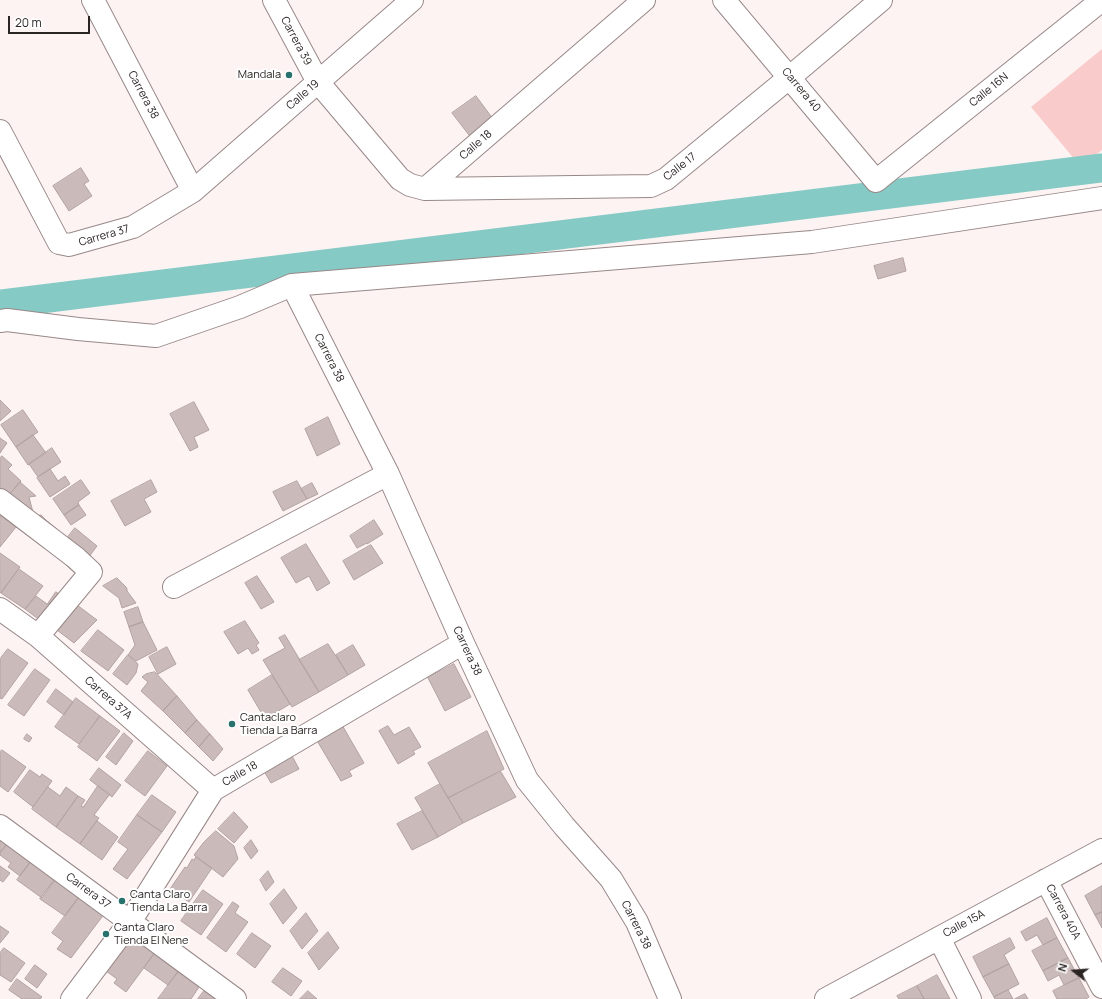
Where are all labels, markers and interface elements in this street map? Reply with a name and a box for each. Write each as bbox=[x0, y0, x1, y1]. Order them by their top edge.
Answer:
scale bar bbox=[10, 8, 92, 34]
text: 20 m bbox=[15, 14, 42, 31]
street label: Carrera 39 bbox=[278, 14, 314, 68]
street label: Carrera 40 bbox=[779, 65, 823, 115]
place label: Mandala bbox=[238, 68, 281, 82]
street label: Carrera 38 bbox=[125, 69, 161, 121]
marker: Mandala bbox=[284, 70, 294, 80]
street label: Calle 16N bbox=[967, 70, 1011, 110]
street label: Calle 19 bbox=[284, 77, 322, 113]
street label: Calle 18 bbox=[457, 127, 495, 163]
street label: Calle 17 bbox=[661, 150, 699, 184]
street label: Carrera 37 bbox=[77, 223, 131, 249]
street label: Carrera 38 bbox=[311, 332, 347, 384]
street label: Carrera 38 bbox=[450, 624, 484, 678]
street label: Carrera 37A bbox=[82, 674, 134, 722]
place label: Cantaclaro Tienda La Barra bbox=[240, 711, 317, 737]
marker: Cantaclaro Tienda La Barra bbox=[227, 719, 237, 729]
street label: Calle 18 bbox=[220, 759, 260, 789]
street label: Carrera 37 bbox=[63, 870, 113, 912]
street label: Carrera 40A bbox=[1043, 882, 1083, 942]
place label: Canta Claro Tienda La Barra bbox=[130, 888, 207, 914]
marker: Canta Claro Tienda La Barra bbox=[117, 896, 127, 906]
street label: Carrera 38 bbox=[618, 899, 654, 951]
street label: Calle 15A bbox=[941, 908, 987, 940]
place label: Canta Claro Tienda El Nene bbox=[114, 921, 188, 947]
marker: Canta Claro Tienda El Nene bbox=[101, 929, 111, 939]
north arrow bbox=[1054, 951, 1094, 991]
text: N bbox=[1054, 961, 1070, 973]

